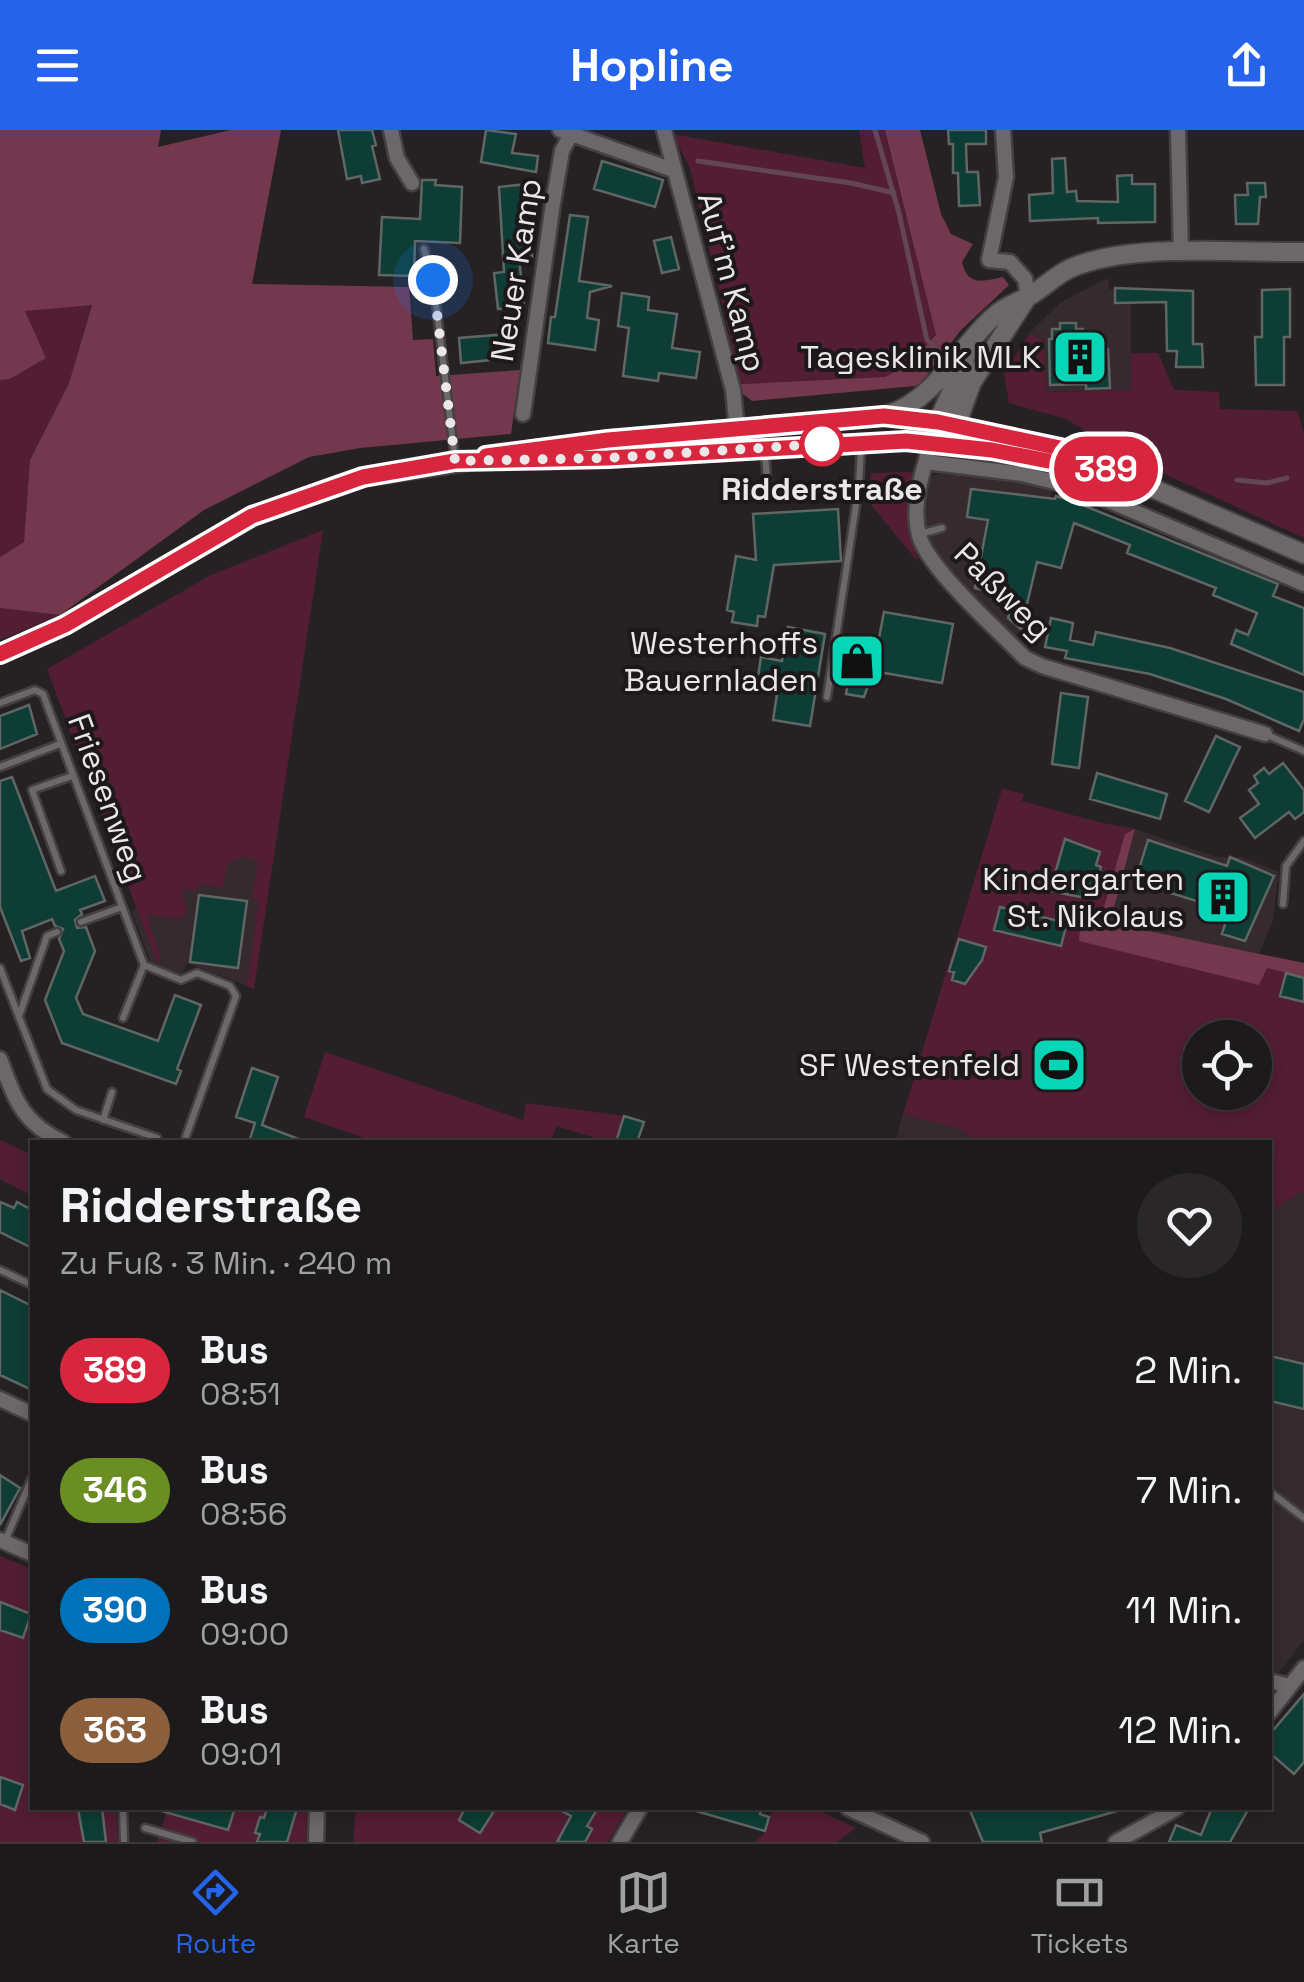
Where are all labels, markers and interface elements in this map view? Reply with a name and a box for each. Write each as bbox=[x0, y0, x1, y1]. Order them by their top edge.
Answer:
text: Hopline bbox=[570, 37, 734, 94]
icon: menu bbox=[30, 38, 85, 93]
icon: share bbox=[1219, 38, 1274, 93]
street label: Neuer Kamp bbox=[482, 175, 550, 365]
street label: Auf'm Kamp bbox=[689, 188, 775, 376]
your location bbox=[408, 255, 458, 305]
building icon: Tagesklinik MLK bbox=[1050, 327, 1110, 387]
place label: Tagesklinik MLK bbox=[800, 337, 1041, 377]
marker: Ridderstraße bbox=[801, 423, 843, 465]
line badge: 389 bbox=[1048, 436, 1164, 502]
text: 389 bbox=[1074, 447, 1138, 491]
place label: Ridderstraße bbox=[721, 469, 923, 509]
street label: Paßweg bbox=[946, 534, 1060, 648]
place label: Westerhoffs Bauernladen bbox=[624, 623, 818, 700]
shop icon: Westerhoffs Bauernladen bbox=[827, 631, 887, 691]
street label: Friesenweg bbox=[59, 708, 157, 888]
place label: Kindergarten St. Nikolaus bbox=[982, 859, 1184, 936]
building icon: Kindergarten St. Nikolaus bbox=[1193, 867, 1253, 927]
map controls bbox=[1182, 1020, 1272, 1110]
button: locate bbox=[1182, 1020, 1272, 1110]
sports icon: SF Westenfeld bbox=[1029, 1035, 1089, 1095]
place label: SF Westenfeld bbox=[799, 1045, 1020, 1085]
button: heart bbox=[1137, 1173, 1242, 1278]
text: Ridderstraße bbox=[60, 1175, 362, 1236]
text: Zu Fuß · 3 Min. · 240 m bbox=[60, 1243, 392, 1283]
text: Bus bbox=[200, 1326, 269, 1374]
text: 2 Min. bbox=[1134, 1346, 1242, 1394]
text: 389 bbox=[83, 1348, 147, 1392]
text: 08:51 bbox=[200, 1374, 281, 1414]
text: Bus bbox=[200, 1446, 269, 1494]
text: 7 Min. bbox=[1136, 1466, 1242, 1514]
text: 346 bbox=[82, 1468, 148, 1512]
text: 08:56 bbox=[200, 1494, 287, 1534]
text: Bus bbox=[200, 1566, 269, 1614]
text: 11 Min. bbox=[1125, 1586, 1242, 1634]
text: 390 bbox=[82, 1588, 148, 1632]
text: 09:00 bbox=[200, 1614, 289, 1654]
text: Bus bbox=[200, 1686, 269, 1734]
text: 12 Min. bbox=[1118, 1706, 1242, 1754]
text: 363 bbox=[83, 1708, 147, 1752]
text: 09:01 bbox=[200, 1734, 282, 1774]
tab: Route bbox=[175, 1865, 256, 1961]
tab: Karte bbox=[607, 1865, 680, 1961]
tab: Tickets bbox=[1031, 1865, 1129, 1961]

